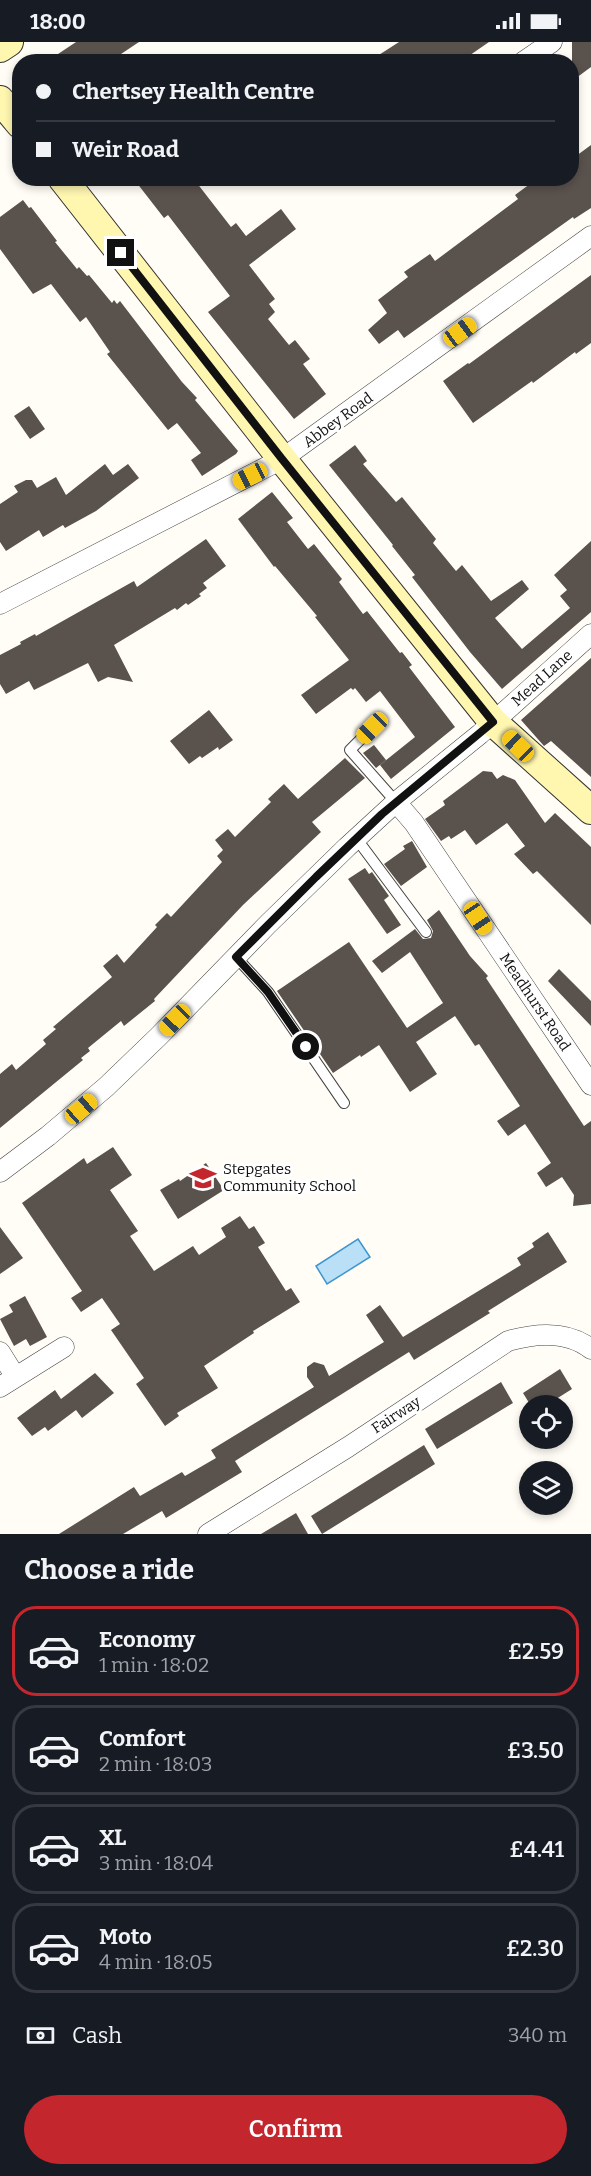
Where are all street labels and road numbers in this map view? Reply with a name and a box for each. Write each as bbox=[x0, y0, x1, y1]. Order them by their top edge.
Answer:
street label: Abbey Road bbox=[300, 389, 377, 451]
street label: Mead Lane bbox=[508, 646, 576, 710]
street label: Meadhurst Road bbox=[496, 950, 574, 1055]
street label: Fairway bbox=[368, 1392, 424, 1437]

